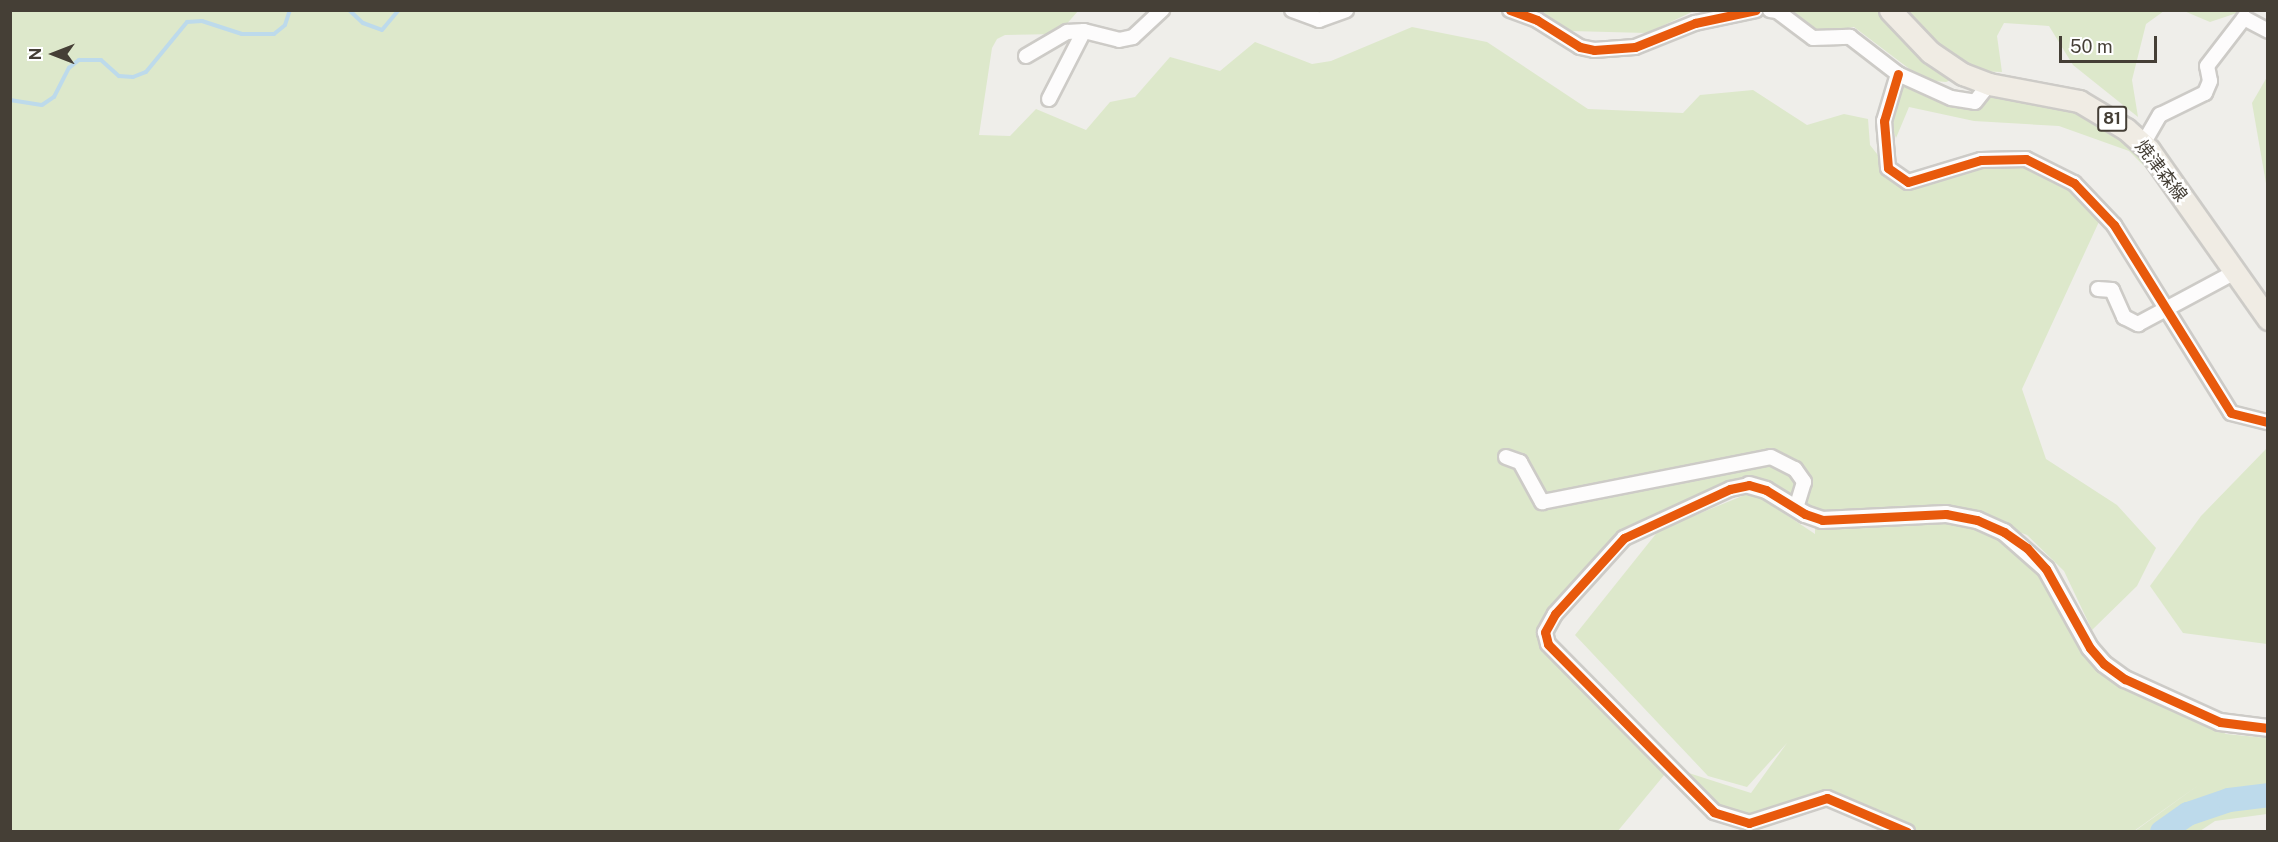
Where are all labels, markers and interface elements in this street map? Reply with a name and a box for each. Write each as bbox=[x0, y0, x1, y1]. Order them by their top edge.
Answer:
north arrow bbox=[24, 24, 84, 84]
scale bar bbox=[2062, 24, 2160, 62]
text: 50 m bbox=[2070, 36, 2113, 57]
text: N bbox=[26, 48, 45, 60]
road number: 81 bbox=[2097, 106, 2127, 132]
street label: 焼津森線 bbox=[2130, 136, 2192, 206]

